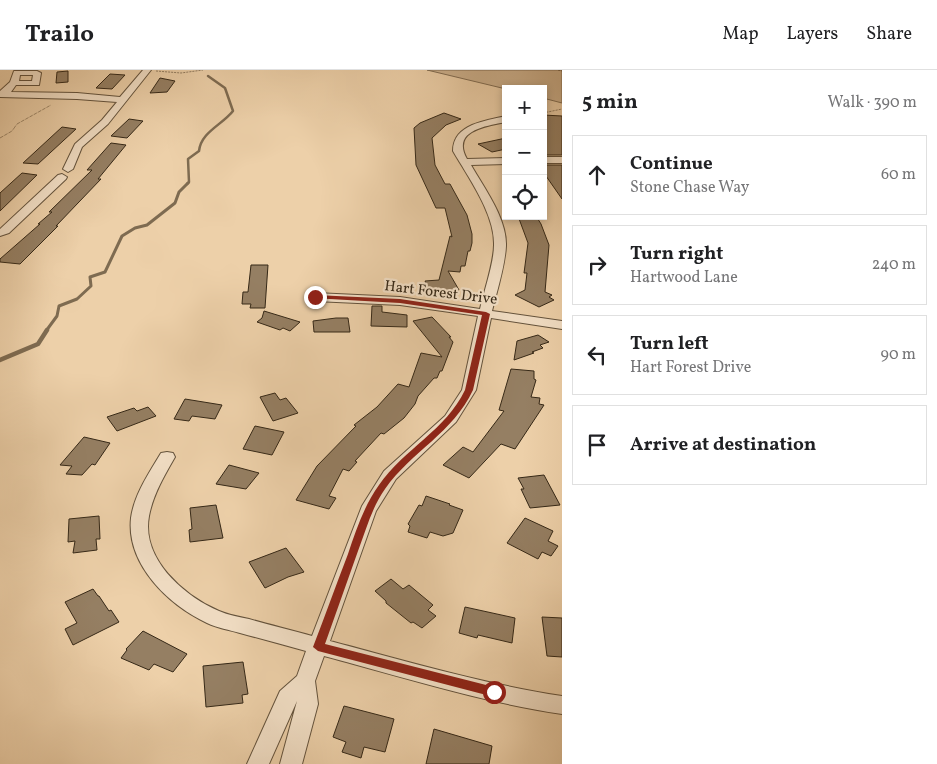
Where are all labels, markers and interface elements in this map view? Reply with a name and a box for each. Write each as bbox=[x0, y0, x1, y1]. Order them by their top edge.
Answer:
text: Trailo bbox=[25, 18, 94, 52]
text: Map bbox=[722, 22, 758, 47]
text: Layers bbox=[786, 22, 838, 47]
text: Share bbox=[866, 22, 912, 47]
map controls bbox=[502, 85, 547, 220]
button: + bbox=[502, 85, 547, 130]
text: 5 min bbox=[582, 88, 638, 117]
text: Walk · 390 m bbox=[828, 92, 917, 114]
button: − bbox=[502, 130, 547, 175]
text: Continue bbox=[630, 151, 713, 177]
icon: ahead bbox=[583, 161, 611, 189]
text: 60 m bbox=[881, 164, 916, 186]
button: locate bbox=[502, 175, 547, 220]
text: Stone Chase Way bbox=[630, 177, 749, 199]
text: Turn right bbox=[630, 241, 723, 267]
icon: right bbox=[583, 251, 611, 279]
text: 240 m bbox=[872, 254, 916, 276]
text: Hartwood Lane bbox=[630, 267, 738, 289]
street label: Hart Forest Drive bbox=[383, 276, 499, 311]
route end bbox=[304, 286, 327, 309]
text: Turn left bbox=[630, 331, 709, 357]
icon: left bbox=[583, 341, 611, 369]
text: 90 m bbox=[880, 344, 916, 366]
text: Hart Forest Drive bbox=[630, 357, 751, 379]
icon: arrive bbox=[583, 431, 611, 459]
text: Arrive at destination bbox=[630, 432, 816, 458]
route start bbox=[483, 681, 506, 704]

